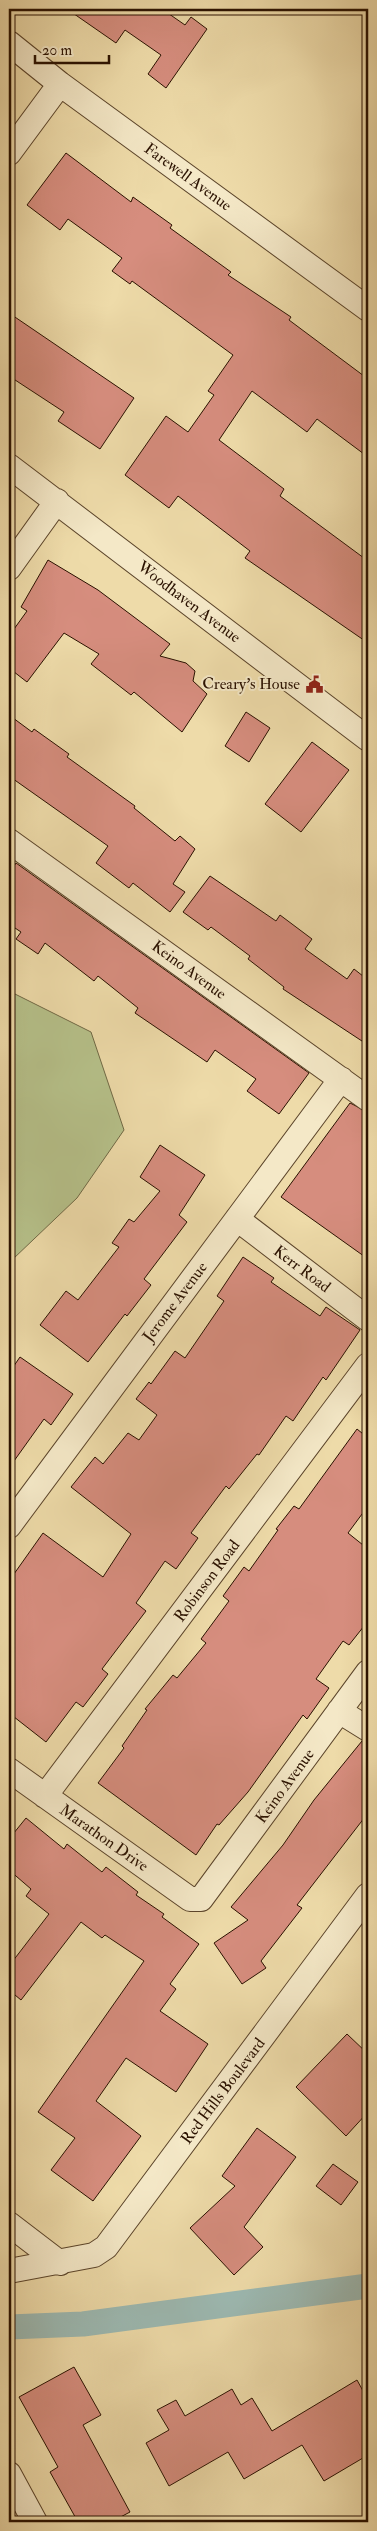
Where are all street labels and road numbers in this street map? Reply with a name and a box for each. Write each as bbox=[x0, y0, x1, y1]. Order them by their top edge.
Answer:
street label: Farewell Avenue bbox=[140, 139, 236, 216]
street label: Woodhaven Avenue bbox=[133, 556, 245, 648]
street label: Keino Avenue bbox=[148, 936, 231, 1004]
street label: Kerr Road bbox=[269, 1241, 335, 1297]
street label: Jerome Avenue bbox=[138, 1258, 213, 1347]
street label: Robinson Road bbox=[170, 1536, 244, 1626]
street label: Keino Avenue bbox=[251, 1744, 319, 1827]
street label: Marathon Drive bbox=[56, 1800, 153, 1876]
street label: Red Hills Boulevard bbox=[176, 2034, 270, 2148]

